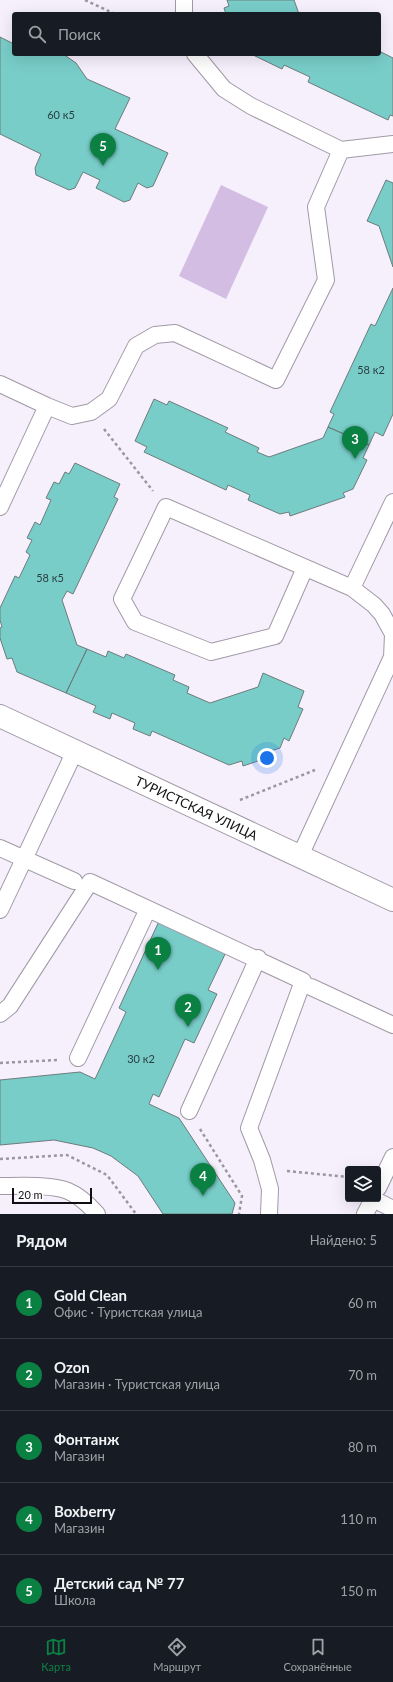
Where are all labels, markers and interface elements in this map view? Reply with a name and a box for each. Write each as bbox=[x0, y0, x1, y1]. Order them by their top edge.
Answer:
search box bbox=[12, 12, 381, 56]
icon: search bbox=[26, 23, 48, 45]
text: Поиск bbox=[58, 25, 101, 43]
house number: 60 к5 bbox=[47, 108, 75, 121]
pin: 5 bbox=[90, 133, 116, 166]
house number: 58 к2 bbox=[357, 363, 385, 376]
pin: 3 bbox=[342, 426, 368, 459]
house number: 58 к5 bbox=[36, 571, 64, 584]
your location bbox=[257, 748, 277, 768]
street label: ТУРИСТСКАЯ УЛИЦА bbox=[133, 772, 261, 844]
pin: 1 bbox=[145, 937, 171, 970]
pin: 2 bbox=[175, 994, 201, 1027]
house number: 30 к2 bbox=[127, 1052, 155, 1065]
pin: 4 bbox=[190, 1163, 216, 1196]
map controls bbox=[345, 1166, 381, 1202]
button: layers bbox=[345, 1166, 381, 1202]
scale bar bbox=[12, 1186, 92, 1205]
text: 20 m bbox=[18, 1188, 43, 1201]
text: Рядом bbox=[16, 1230, 67, 1251]
text: Найдено: 5 bbox=[310, 1232, 377, 1248]
text: Gold Clean bbox=[54, 1286, 127, 1304]
text: 1 bbox=[25, 1295, 33, 1311]
text: 60 m bbox=[348, 1295, 377, 1311]
text: Офис · Туристская улица bbox=[54, 1304, 202, 1320]
text: Ozon bbox=[54, 1358, 90, 1376]
text: 2 bbox=[25, 1367, 33, 1383]
text: 70 m bbox=[348, 1367, 377, 1383]
text: Магазин · Туристская улица bbox=[54, 1376, 220, 1392]
text: Фонтанж bbox=[54, 1430, 119, 1448]
text: 3 bbox=[25, 1439, 33, 1455]
text: 80 m bbox=[348, 1439, 377, 1455]
text: Магазин bbox=[54, 1448, 105, 1464]
text: Boxberry bbox=[54, 1502, 116, 1520]
text: 4 bbox=[25, 1511, 33, 1527]
text: 110 m bbox=[340, 1511, 377, 1527]
text: Магазин bbox=[54, 1520, 105, 1536]
text: Детский сад № 77 bbox=[54, 1574, 184, 1592]
text: 5 bbox=[25, 1583, 33, 1599]
text: 150 m bbox=[340, 1583, 377, 1599]
text: Школа bbox=[54, 1592, 96, 1608]
tab: Карта bbox=[41, 1636, 71, 1673]
tab: Маршрут bbox=[153, 1636, 201, 1673]
tab: Сохранённые bbox=[283, 1636, 352, 1673]

